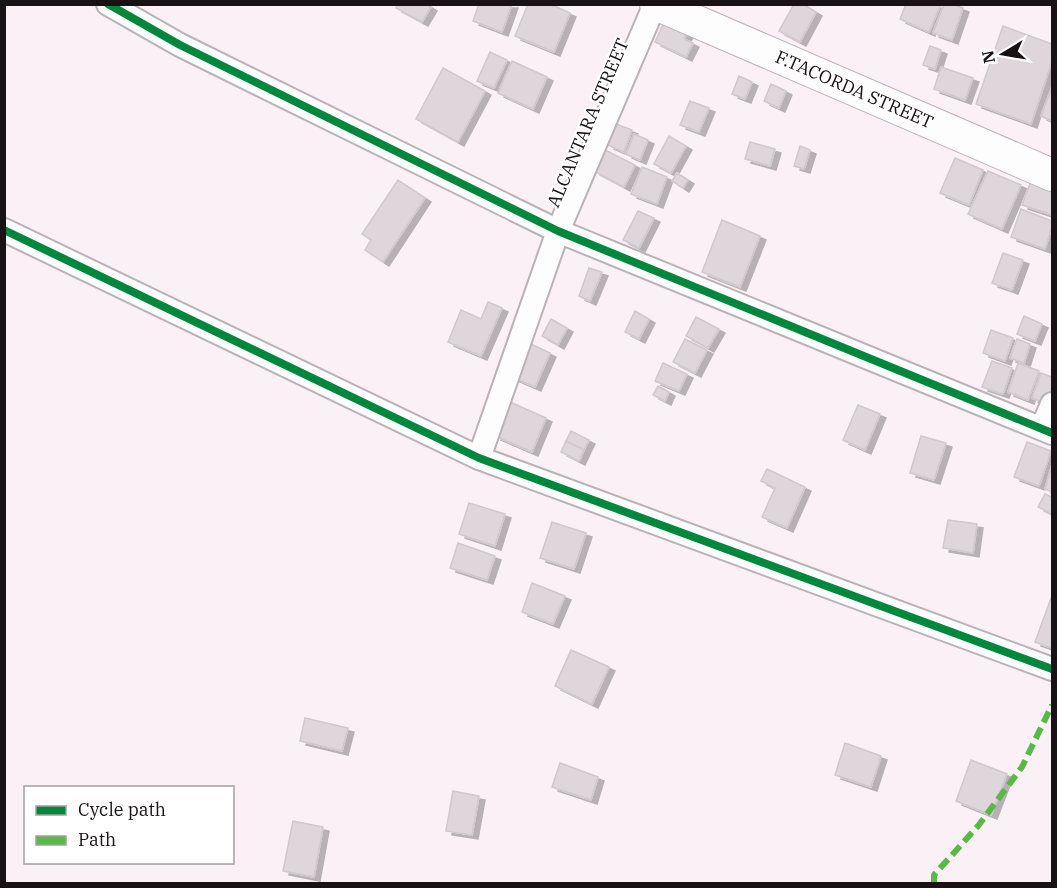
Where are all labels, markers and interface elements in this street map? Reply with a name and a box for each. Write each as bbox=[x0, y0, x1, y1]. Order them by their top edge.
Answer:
north arrow bbox=[973, 24, 1033, 84]
street label: ALCANTARA STREET bbox=[542, 35, 634, 211]
street label: F.TACORDA STREET bbox=[772, 45, 937, 133]
text: N bbox=[977, 49, 999, 65]
legend bbox=[24, 786, 234, 864]
text: Cycle path bbox=[78, 798, 166, 821]
text: Path bbox=[78, 828, 116, 851]

